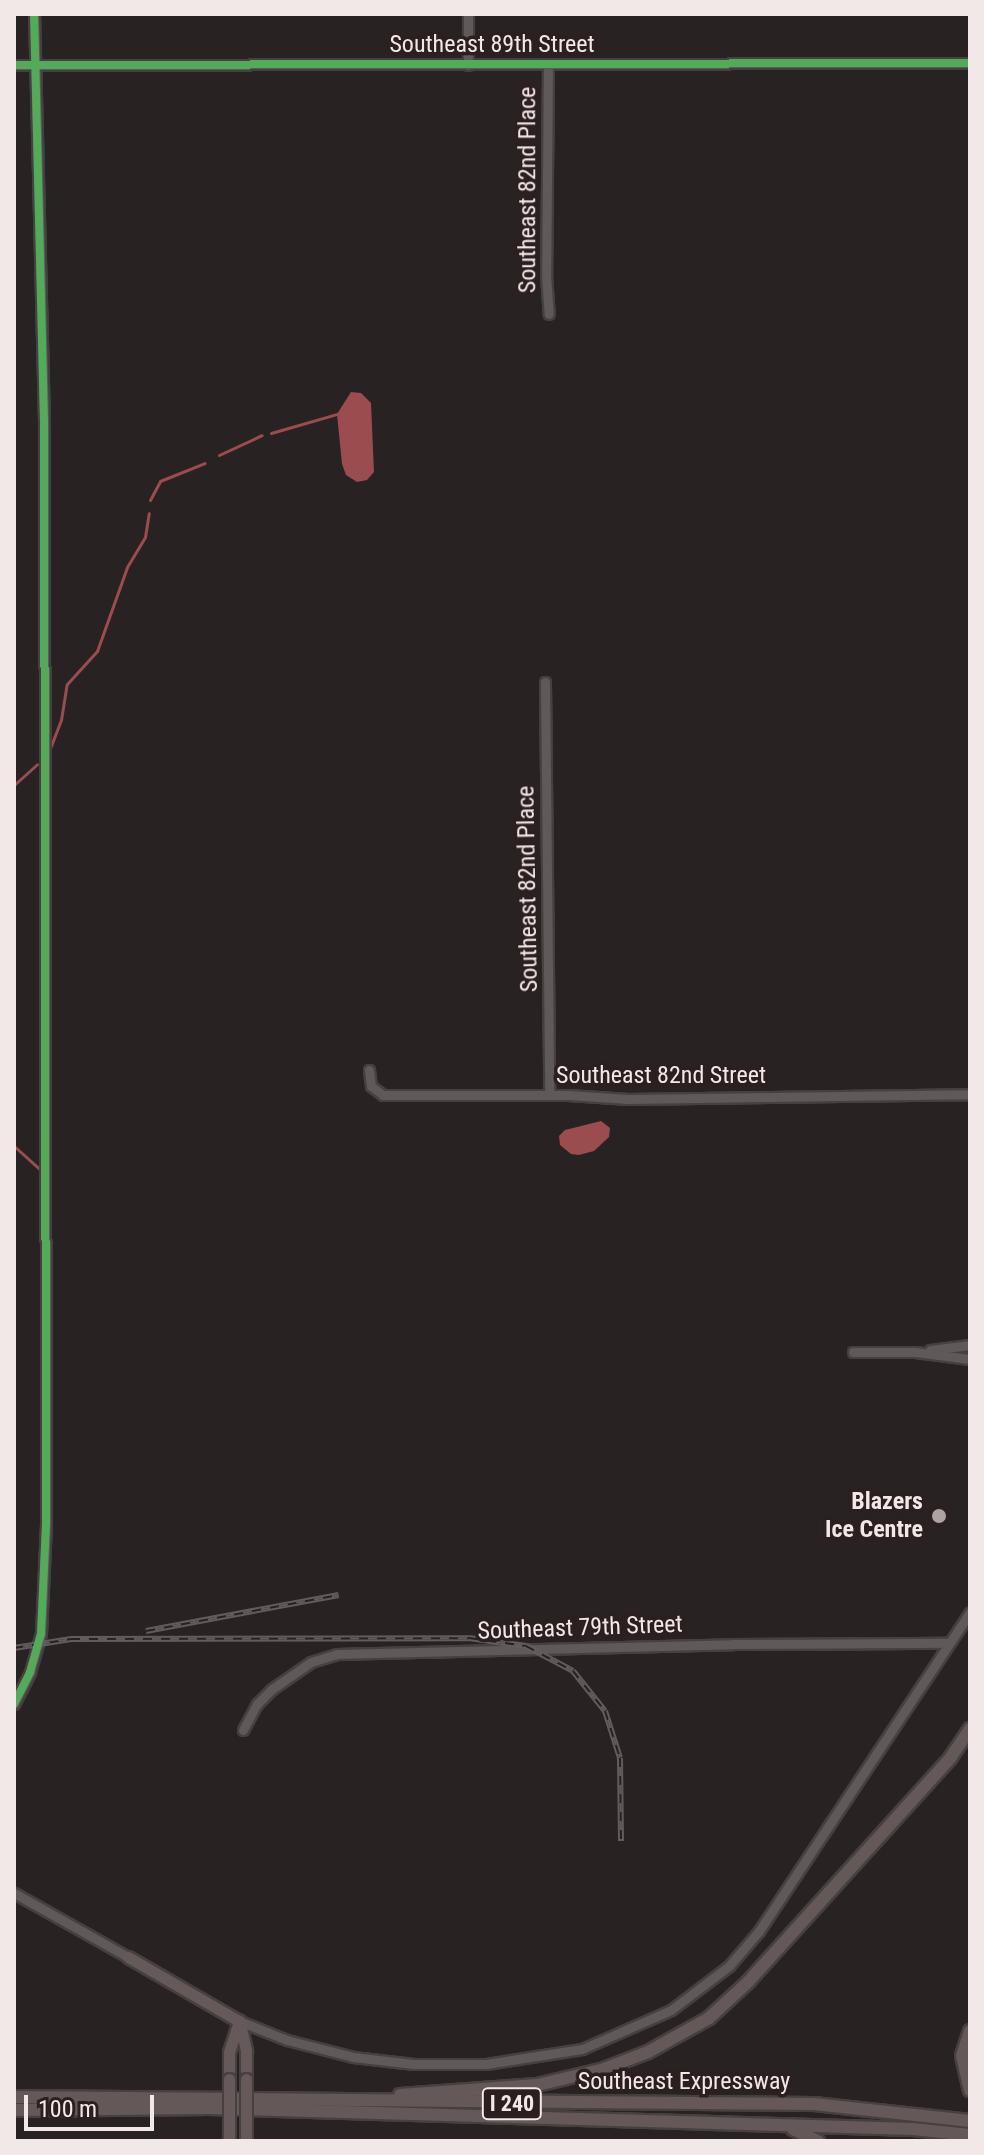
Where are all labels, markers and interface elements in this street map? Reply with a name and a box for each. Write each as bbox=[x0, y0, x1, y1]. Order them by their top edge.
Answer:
street label: Southeast 89th Street bbox=[389, 31, 595, 59]
street label: Southeast 82nd Place bbox=[514, 87, 542, 293]
street label: Southeast 82nd Place bbox=[512, 786, 544, 992]
street label: Southeast 82nd Street bbox=[556, 1062, 766, 1090]
place label: Blazers Ice Centre bbox=[825, 1488, 923, 1544]
marker: Blazers Ice Centre bbox=[930, 1507, 948, 1525]
street label: Southeast 79th Street bbox=[477, 1610, 683, 1646]
street label: Southeast Expressway bbox=[578, 2068, 790, 2096]
scale bar bbox=[28, 2079, 158, 2129]
road number: I 240 bbox=[480, 2086, 544, 2122]
text: 100 m bbox=[38, 2095, 97, 2123]

